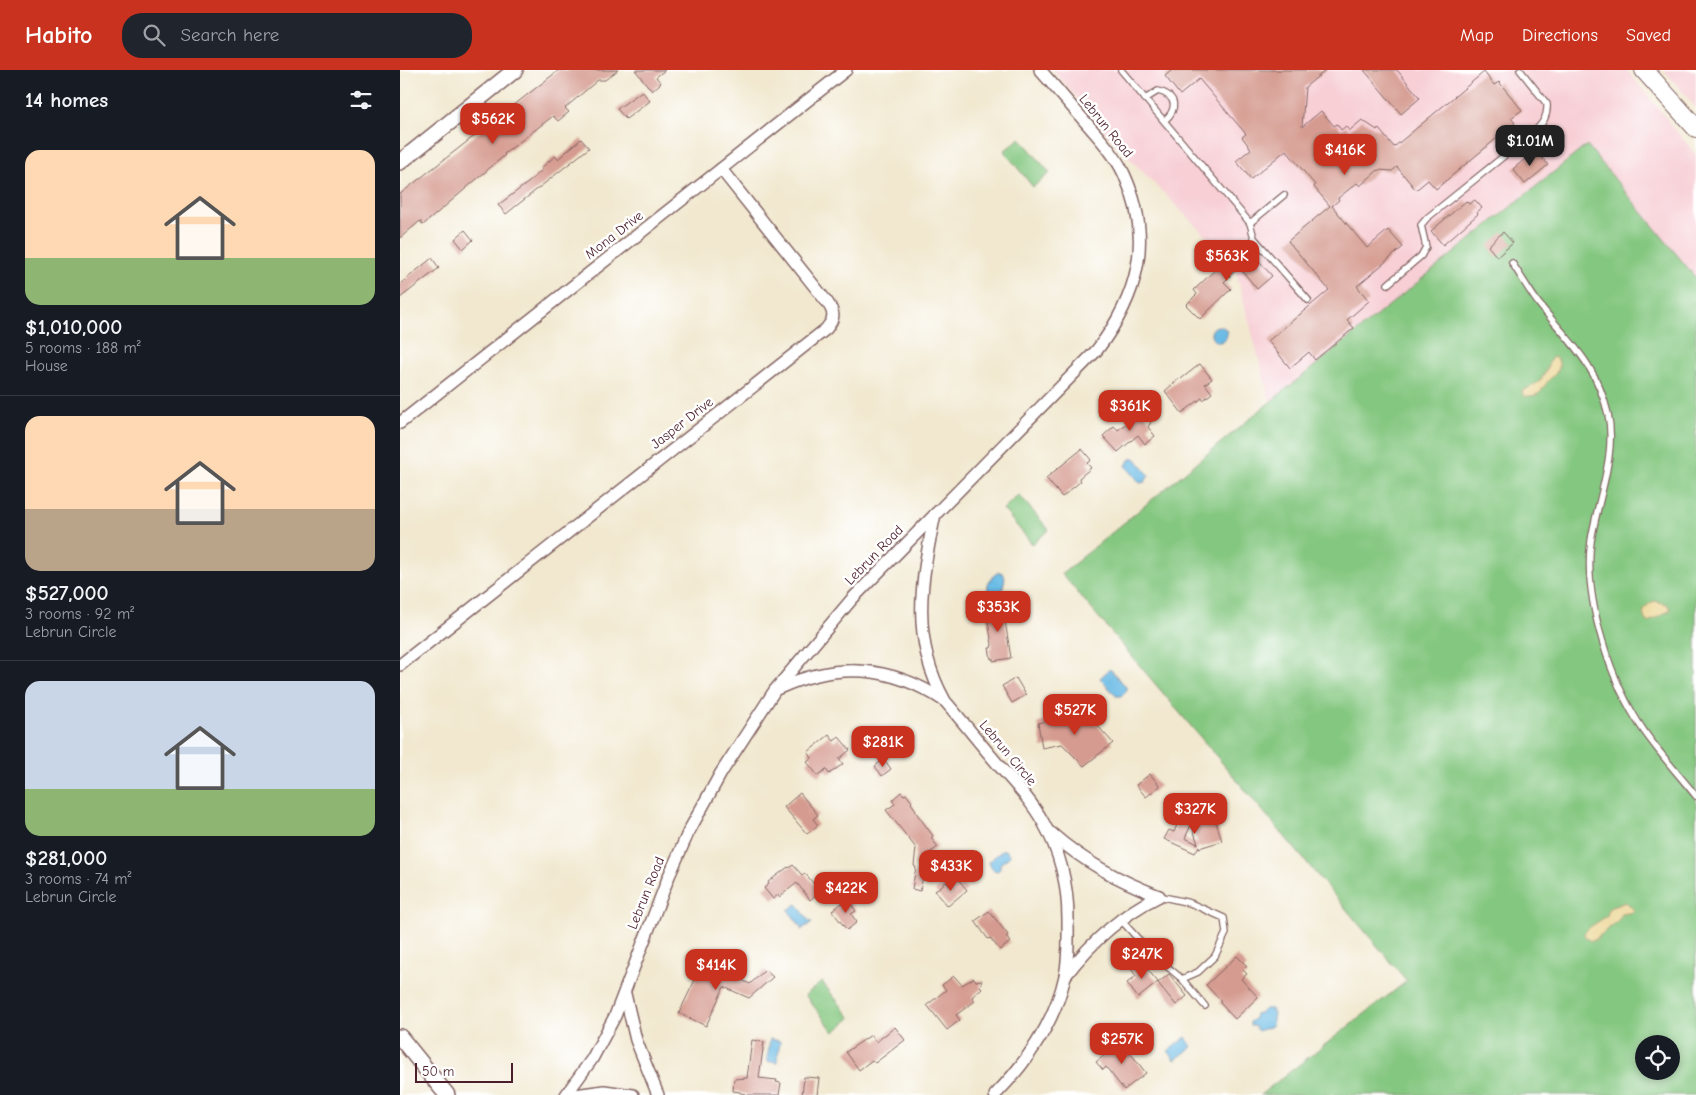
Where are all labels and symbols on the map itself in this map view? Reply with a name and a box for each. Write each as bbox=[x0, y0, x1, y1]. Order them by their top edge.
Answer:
street label: Lebrun Road bbox=[1075, 91, 1137, 161]
pin: $562K bbox=[458, 102, 528, 145]
pin: $1.01M bbox=[1489, 124, 1571, 167]
pin: $416K bbox=[1310, 134, 1380, 176]
street label: Mona Drive bbox=[582, 207, 646, 263]
pin: $563K bbox=[1192, 240, 1262, 282]
pin: $361K bbox=[1095, 390, 1165, 432]
street label: Jasper Drive bbox=[648, 393, 716, 453]
street label: Lebrun Road bbox=[841, 522, 907, 588]
pin: $353K bbox=[963, 590, 1033, 633]
pin: $527K bbox=[1040, 694, 1110, 736]
street label: Lebrun Circle bbox=[976, 717, 1040, 789]
pin: $281K bbox=[848, 726, 918, 768]
pin: $327K bbox=[1160, 792, 1230, 835]
pin: $433K bbox=[916, 850, 986, 892]
street label: Lebrun Road bbox=[624, 854, 668, 932]
pin: $422K bbox=[811, 872, 881, 914]
pin: $247K bbox=[1107, 938, 1177, 980]
pin: $414K bbox=[681, 948, 751, 991]
pin: $257K bbox=[1087, 1022, 1157, 1065]
scale bar bbox=[415, 1060, 512, 1083]

